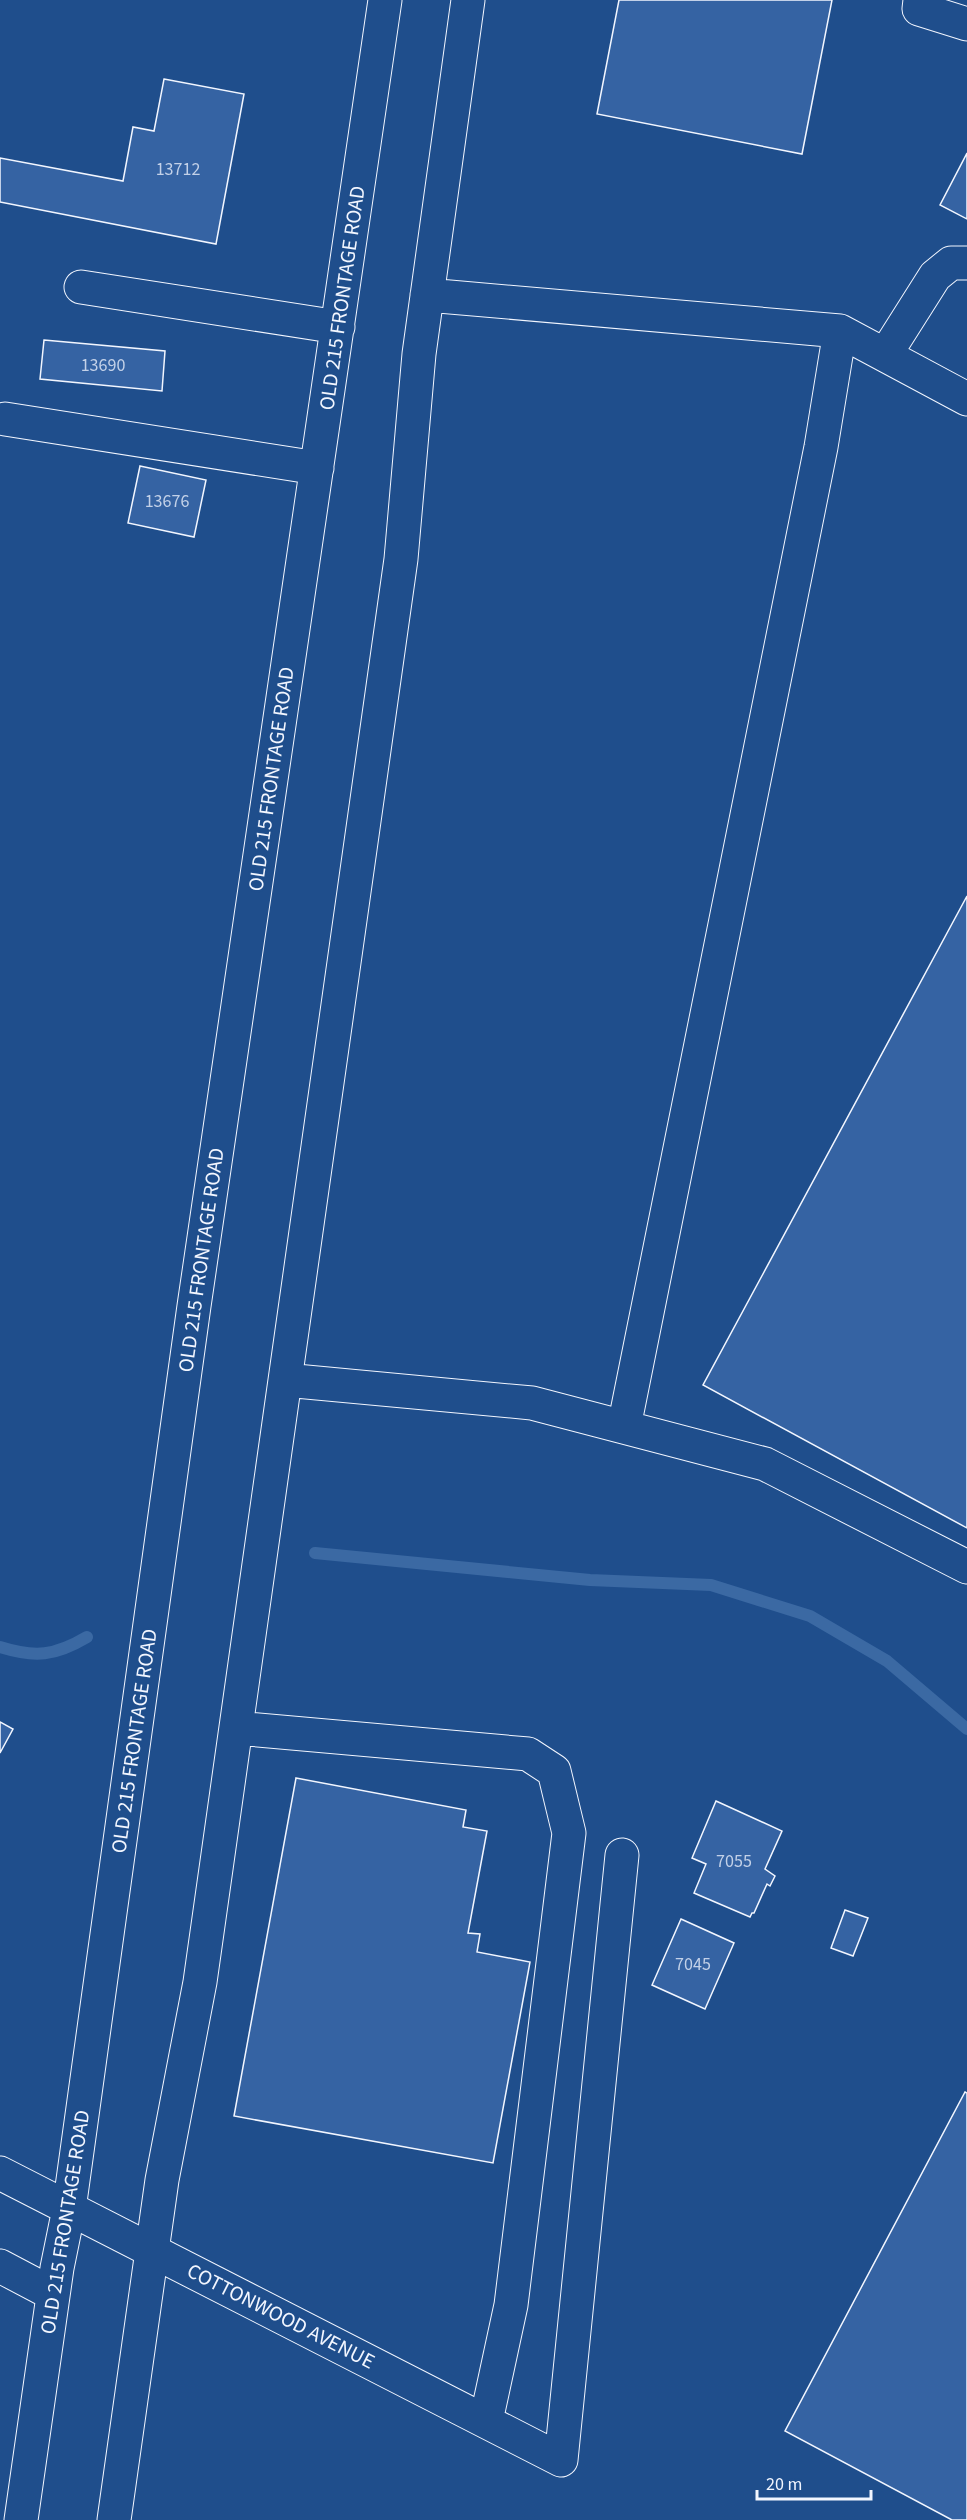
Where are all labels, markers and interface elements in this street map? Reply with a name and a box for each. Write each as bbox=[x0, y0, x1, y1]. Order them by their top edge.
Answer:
house number: 13712 bbox=[156, 157, 200, 182]
street label: OLD 215 FRONTAGE ROAD bbox=[311, 184, 373, 412]
house number: 13690 bbox=[81, 353, 125, 378]
house number: 13676 bbox=[145, 489, 189, 514]
street label: OLD 215 FRONTAGE ROAD bbox=[240, 665, 302, 893]
street label: OLD 215 FRONTAGE ROAD bbox=[170, 1146, 232, 1374]
street label: OLD 215 FRONTAGE ROAD bbox=[103, 1627, 165, 1855]
house number: 7055 bbox=[716, 1849, 752, 1874]
house number: 7045 bbox=[675, 1952, 711, 1977]
street label: OLD 215 FRONTAGE ROAD bbox=[32, 2108, 98, 2336]
street label: COTTONWOOD AVENUE bbox=[182, 2256, 380, 2376]
scale bar bbox=[757, 2463, 871, 2501]
text: 20 m bbox=[766, 2472, 802, 2497]

